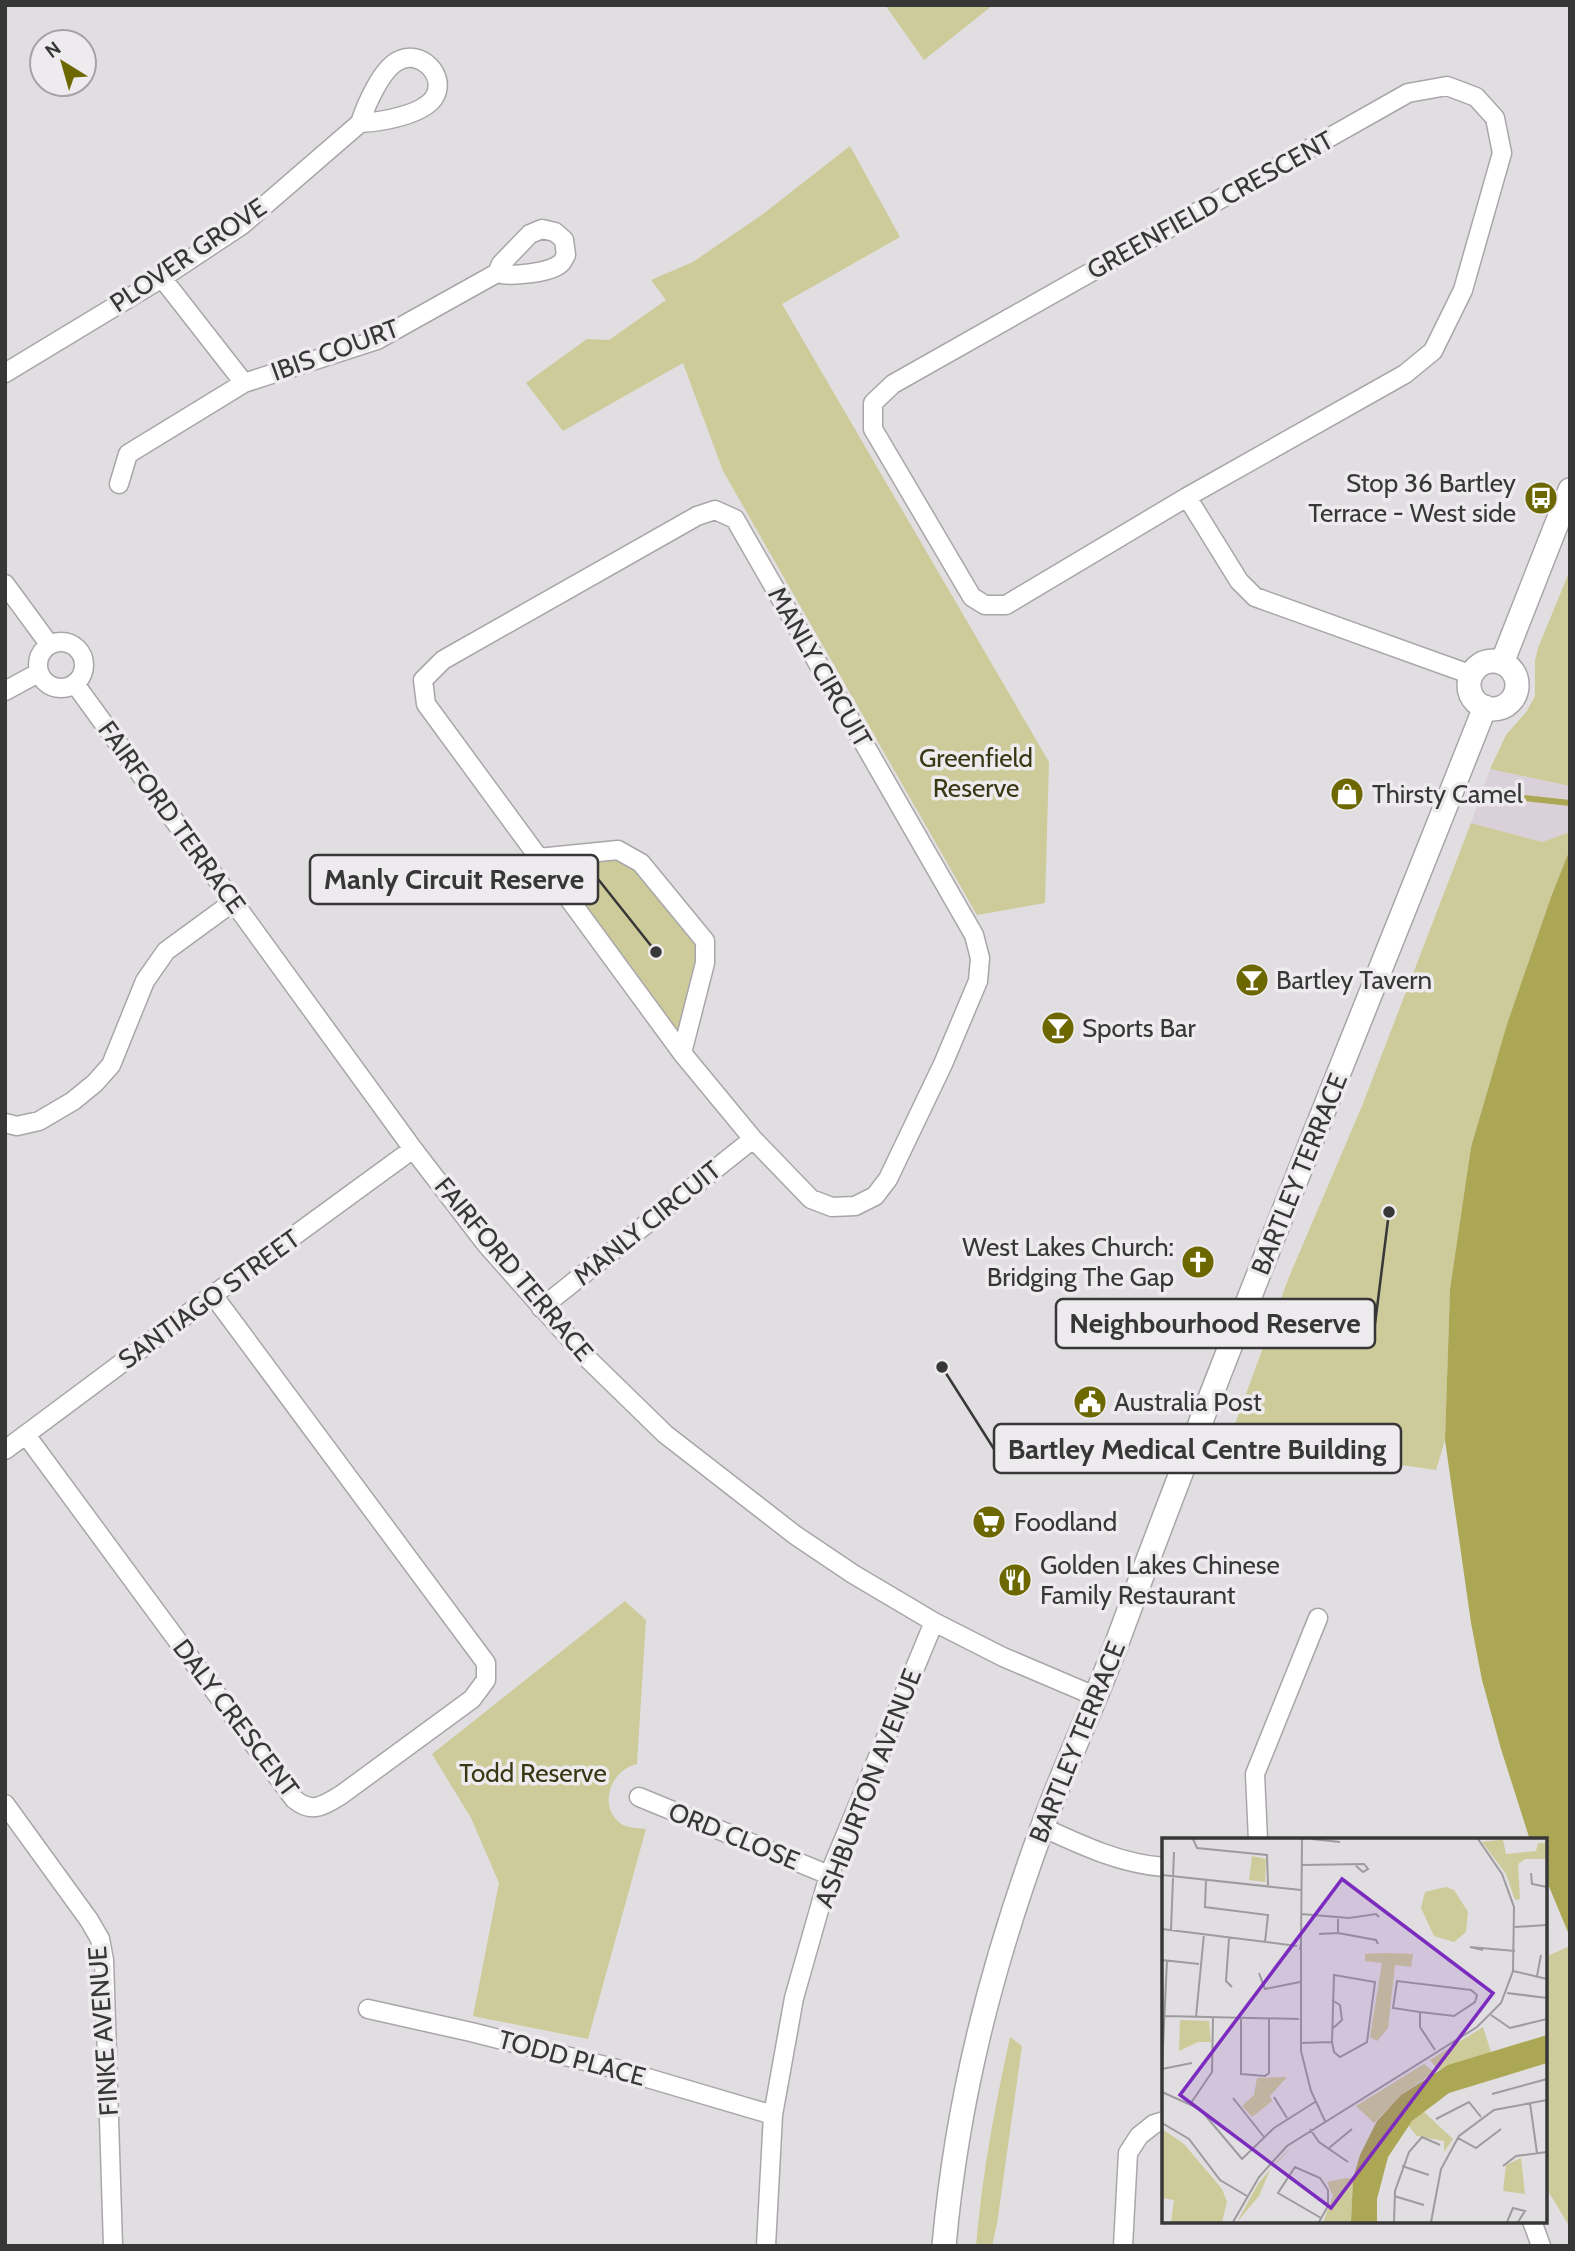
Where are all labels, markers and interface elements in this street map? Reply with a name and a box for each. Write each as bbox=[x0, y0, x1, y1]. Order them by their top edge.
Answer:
north arrow bbox=[28, 28, 98, 98]
text: N bbox=[41, 37, 65, 63]
street label: GREENFIELD CRESCENT bbox=[1081, 124, 1339, 286]
street label: PLOVER GROVE bbox=[104, 191, 272, 319]
street label: IBIS COURT bbox=[267, 312, 403, 388]
place label: Stop 36 Bartley Terrace - West side bbox=[1308, 467, 1516, 529]
bus stop icon: Stop 36 Bartley Terrace - West side bbox=[1522, 479, 1560, 517]
street label: MANLY CIRCUIT bbox=[761, 581, 879, 753]
street label: FAIRFORD TERRACE bbox=[91, 714, 253, 920]
park label: Greenfield Reserve bbox=[919, 742, 1033, 804]
shop icon: Thirsty Camel bbox=[1328, 775, 1366, 813]
place label: Thirsty Camel bbox=[1372, 778, 1523, 810]
callout: Manly Circuit Reserve bbox=[310, 855, 598, 904]
text: Manly Circuit Reserve bbox=[324, 862, 584, 896]
bar icon: Bartley Tavern bbox=[1233, 961, 1271, 999]
place label: Bartley Tavern bbox=[1276, 964, 1432, 996]
bar icon: Sports Bar bbox=[1039, 1009, 1077, 1047]
place label: Sports Bar bbox=[1082, 1012, 1196, 1044]
street label: BARTLEY TERRACE bbox=[1244, 1069, 1354, 1279]
street label: MANLY CIRCUIT bbox=[567, 1154, 727, 1292]
street label: FAIRFORD TERRACE bbox=[428, 1171, 600, 1367]
street label: SANTIAGO STREET bbox=[112, 1222, 306, 1376]
place label: West Lakes Church: Bridging The Gap bbox=[962, 1231, 1174, 1293]
church icon: West Lakes Church: Bridging The Gap bbox=[1179, 1243, 1217, 1281]
callout: Neighbourhood Reserve bbox=[1056, 1299, 1375, 1348]
text: Neighbourhood Reserve bbox=[1069, 1306, 1361, 1340]
public building icon: Australia Post bbox=[1071, 1383, 1109, 1421]
place label: Australia Post bbox=[1114, 1386, 1262, 1418]
callout: Bartley Medical Centre Building bbox=[994, 1424, 1401, 1473]
text: Bartley Medical Centre Building bbox=[1008, 1432, 1386, 1466]
supermarket icon: Foodland bbox=[970, 1503, 1008, 1541]
place label: Foodland bbox=[1014, 1506, 1117, 1538]
place label: Golden Lakes Chinese Family Restaurant bbox=[1040, 1549, 1280, 1611]
restaurant icon: Golden Lakes Chinese Family Restaurant bbox=[996, 1561, 1034, 1599]
street label: DALY CRESCENT bbox=[166, 1633, 306, 1803]
street label: BARTLEY TERRACE bbox=[1022, 1637, 1132, 1847]
street label: ASHBURTON AVENUE bbox=[808, 1664, 928, 1912]
park label: Todd Reserve bbox=[459, 1757, 607, 1789]
street label: ORD CLOSE bbox=[664, 1795, 804, 1877]
inset map bbox=[1162, 1838, 1547, 2223]
street label: FINKE AVENUE bbox=[81, 1945, 125, 2117]
street label: TODD PLACE bbox=[495, 2023, 649, 2093]

